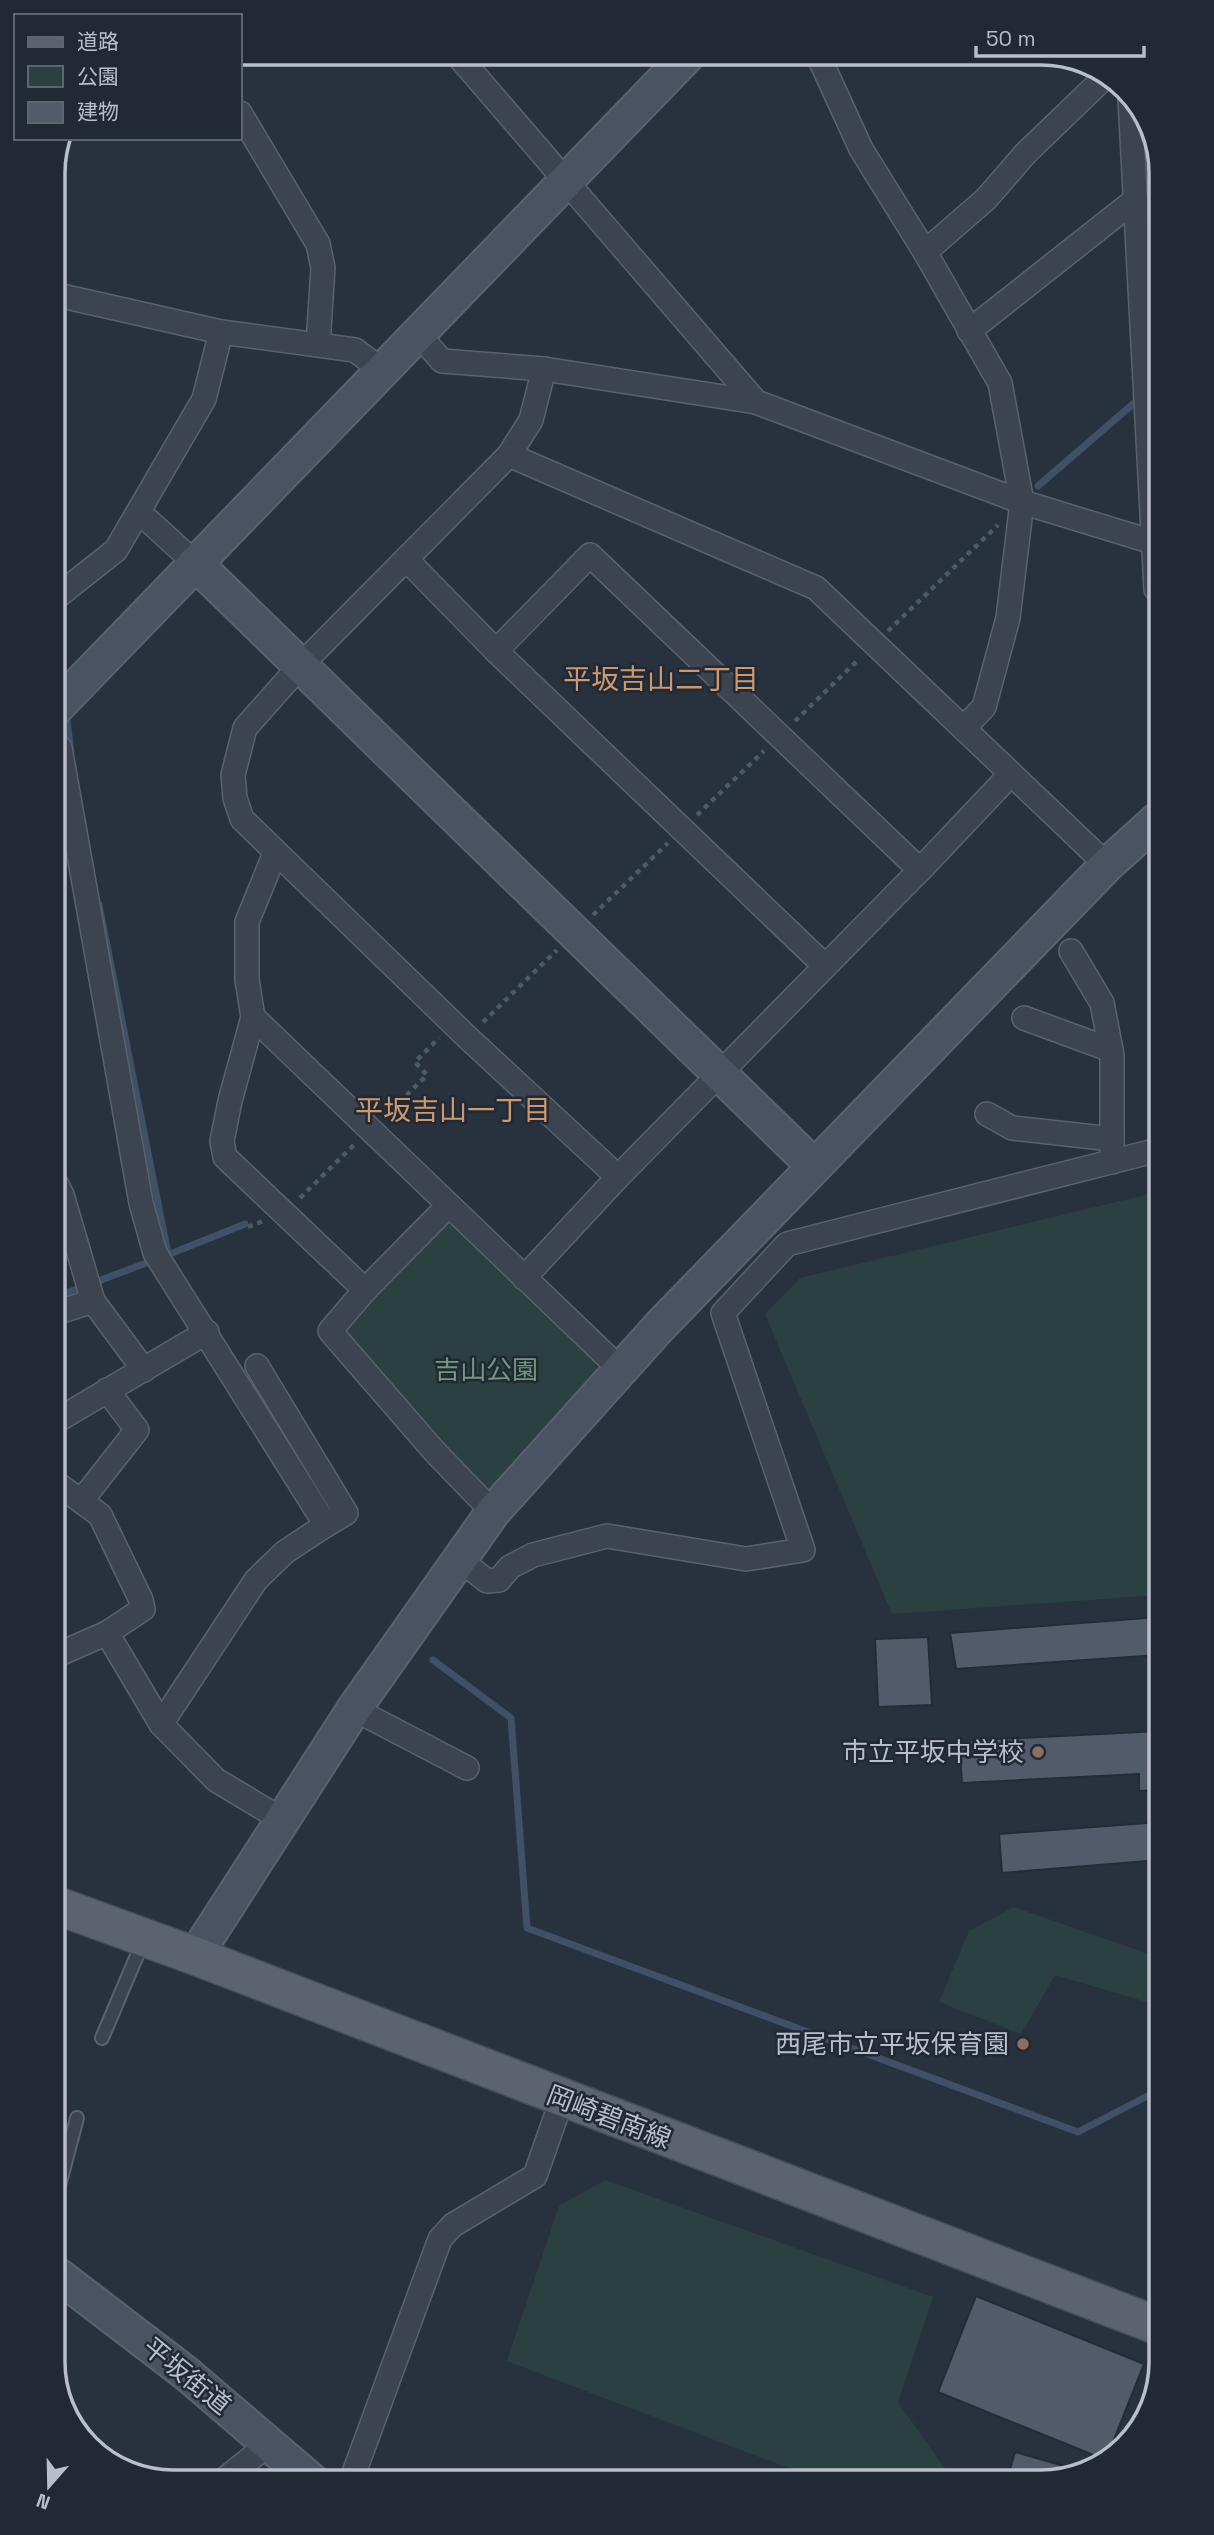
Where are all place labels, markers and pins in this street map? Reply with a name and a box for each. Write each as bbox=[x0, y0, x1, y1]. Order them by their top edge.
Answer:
place label: 市立平坂中学校 bbox=[842, 1735, 1024, 1769]
marker: 市立平坂中学校 bbox=[1030, 1744, 1046, 1760]
place label: 西尾市立平坂保育園 bbox=[775, 2027, 1009, 2061]
marker: 西尾市立平坂保育園 bbox=[1015, 2036, 1031, 2052]

